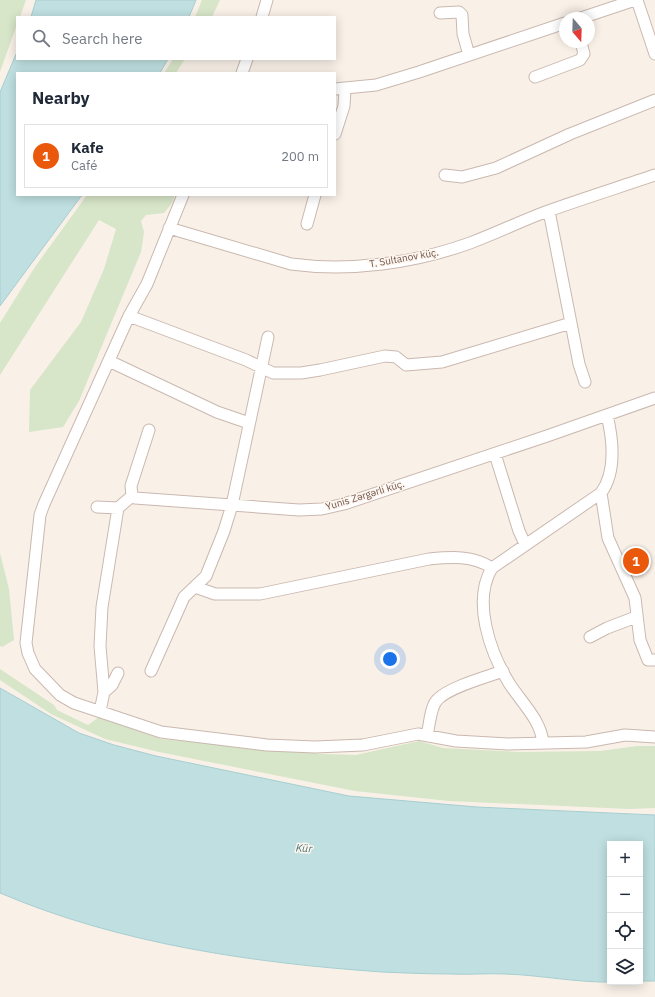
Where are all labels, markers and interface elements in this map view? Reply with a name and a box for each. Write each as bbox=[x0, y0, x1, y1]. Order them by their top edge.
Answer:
north arrow bbox=[559, 12, 595, 48]
search box bbox=[16, 16, 336, 60]
icon: search bbox=[30, 27, 52, 49]
text: Search here bbox=[62, 29, 142, 48]
text: Nearby bbox=[32, 87, 90, 109]
text: Kafe bbox=[71, 138, 104, 157]
text: 1 bbox=[42, 148, 50, 165]
text: 200 m bbox=[281, 148, 319, 165]
text: Café bbox=[71, 157, 97, 174]
street label: T. Sultanov küç. bbox=[368, 246, 440, 270]
street label: Yunis Zərgərli küç. bbox=[324, 477, 406, 513]
pin: 1 bbox=[623, 546, 649, 576]
your location bbox=[380, 649, 400, 669]
water label: Kür bbox=[295, 840, 314, 856]
map controls bbox=[607, 841, 643, 985]
button: + bbox=[607, 841, 643, 877]
button: − bbox=[607, 877, 643, 913]
button: locate bbox=[607, 913, 643, 949]
button: layers bbox=[607, 949, 643, 985]

